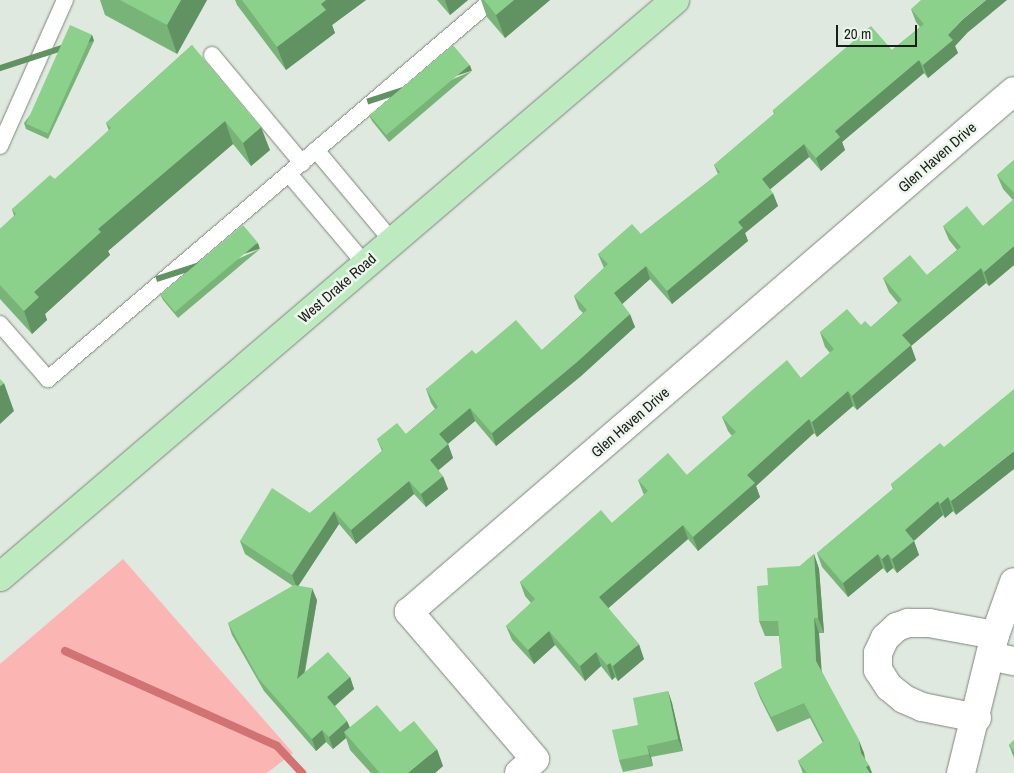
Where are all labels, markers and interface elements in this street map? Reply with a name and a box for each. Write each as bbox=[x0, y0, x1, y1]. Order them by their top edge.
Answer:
scale bar bbox=[839, 15, 920, 47]
text: 20 m bbox=[844, 23, 871, 44]
street label: Glen Haven Drive bbox=[894, 118, 980, 196]
street label: West Drake Road bbox=[295, 249, 379, 327]
street label: Glen Haven Drive bbox=[587, 383, 673, 461]

